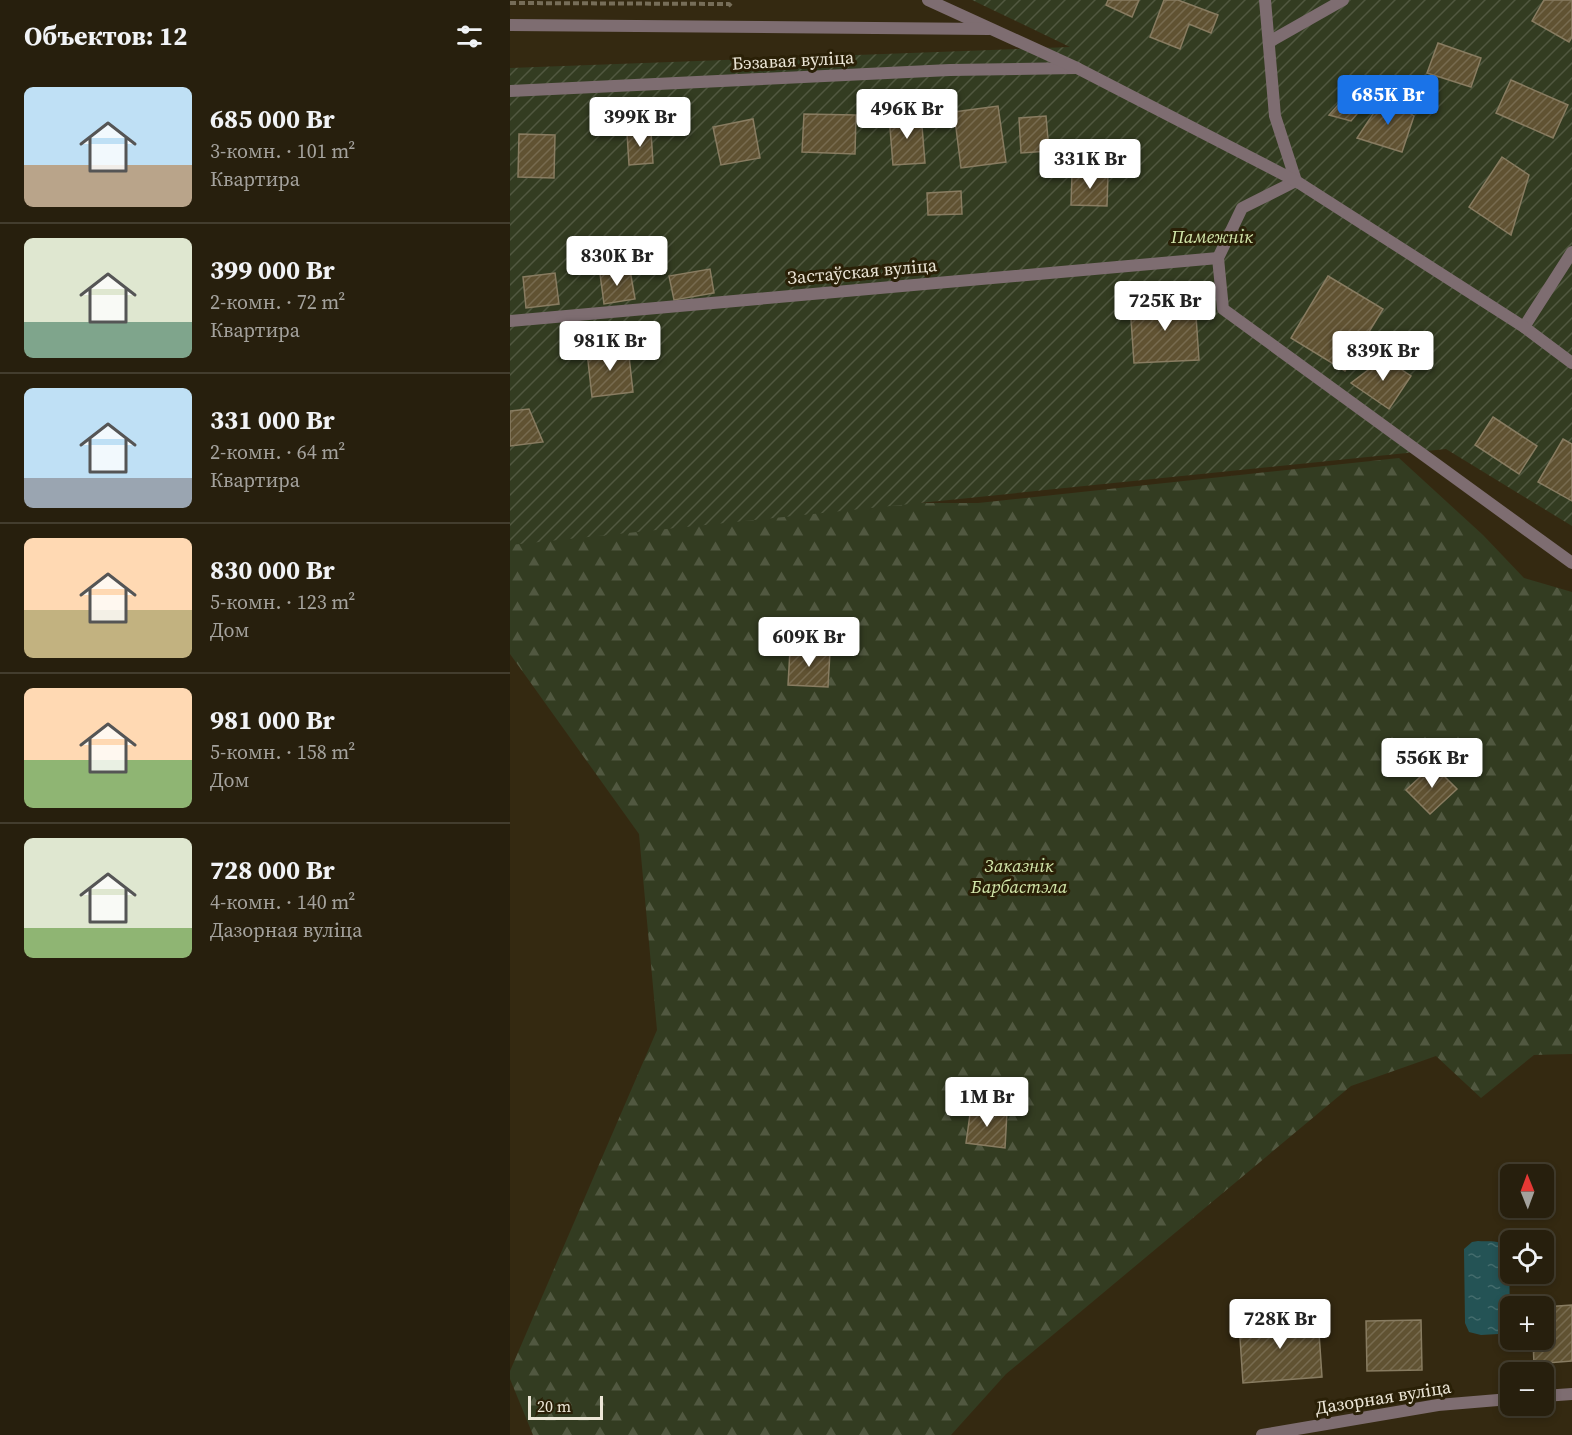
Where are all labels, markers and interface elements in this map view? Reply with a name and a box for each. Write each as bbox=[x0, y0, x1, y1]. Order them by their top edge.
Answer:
text: Объектов: 12 bbox=[24, 18, 187, 54]
icon: filters bbox=[453, 20, 486, 53]
street label: Бэзавая вуліца bbox=[731, 44, 856, 76]
pin: 685K Br bbox=[1333, 75, 1443, 126]
text: 685K Br bbox=[1351, 80, 1425, 108]
pin: 496K Br bbox=[852, 89, 962, 140]
text: 496K Br bbox=[870, 94, 944, 122]
pin: 399K Br bbox=[585, 97, 695, 148]
text: 685 000 Br bbox=[210, 101, 335, 137]
text: 399K Br bbox=[603, 102, 677, 130]
icon: home bbox=[72, 111, 144, 183]
text: 3-комн. · 101 m² bbox=[210, 137, 355, 165]
pin: 331K Br bbox=[1035, 139, 1145, 190]
text: 331K Br bbox=[1053, 144, 1127, 172]
text: Квартира bbox=[210, 165, 300, 193]
park label: Памежнік bbox=[1170, 224, 1253, 249]
pin: 830K Br bbox=[562, 236, 672, 287]
text: 830K Br bbox=[580, 241, 654, 269]
text: 399 000 Br bbox=[210, 252, 335, 288]
street label: Застаўская вуліца bbox=[786, 252, 939, 290]
icon: home bbox=[72, 262, 144, 334]
pin: 725K Br bbox=[1110, 281, 1220, 332]
text: 725K Br bbox=[1128, 286, 1202, 314]
text: 2-комн. · 72 m² bbox=[210, 288, 345, 316]
text: Квартира bbox=[210, 316, 300, 344]
pin: 981K Br bbox=[555, 321, 665, 372]
text: 981K Br bbox=[573, 326, 647, 354]
pin: 839K Br bbox=[1328, 331, 1438, 382]
text: 839K Br bbox=[1346, 336, 1420, 364]
text: 331 000 Br bbox=[210, 402, 335, 438]
icon: home bbox=[72, 412, 144, 484]
text: 2-комн. · 64 m² bbox=[210, 438, 345, 466]
text: Квартира bbox=[210, 466, 300, 494]
text: 830 000 Br bbox=[210, 552, 335, 588]
icon: home bbox=[72, 562, 144, 634]
text: 5-комн. · 123 m² bbox=[210, 588, 355, 616]
text: Дом bbox=[210, 616, 249, 644]
pin: 609K Br bbox=[754, 617, 864, 668]
text: 609K Br bbox=[772, 622, 846, 650]
text: 981 000 Br bbox=[210, 702, 335, 738]
icon: home bbox=[72, 712, 144, 784]
text: 5-комн. · 158 m² bbox=[210, 738, 355, 766]
pin: 556K Br bbox=[1377, 738, 1487, 789]
text: 556K Br bbox=[1395, 743, 1469, 771]
text: Дом bbox=[210, 766, 249, 794]
text: 728 000 Br bbox=[210, 852, 335, 888]
park label: Заказнік Барбастэла bbox=[970, 853, 1068, 899]
icon: home bbox=[72, 862, 144, 934]
text: 4-комн. · 140 m² bbox=[210, 888, 355, 916]
text: Дазорная вуліца bbox=[210, 916, 362, 944]
pin: 1M Br bbox=[945, 1077, 1029, 1128]
text: 1M Br bbox=[959, 1082, 1015, 1110]
north arrow bbox=[1500, 1164, 1554, 1218]
map controls bbox=[1500, 1164, 1554, 1416]
button: locate bbox=[1500, 1230, 1554, 1284]
button: + bbox=[1500, 1296, 1554, 1350]
pin: 728K Br bbox=[1225, 1299, 1335, 1350]
text: 728K Br bbox=[1243, 1304, 1317, 1332]
button: − bbox=[1500, 1362, 1554, 1416]
street label: Дазорная вуліца bbox=[1313, 1374, 1454, 1420]
scale bar bbox=[528, 1393, 603, 1420]
text: 20 m bbox=[537, 1395, 571, 1417]

